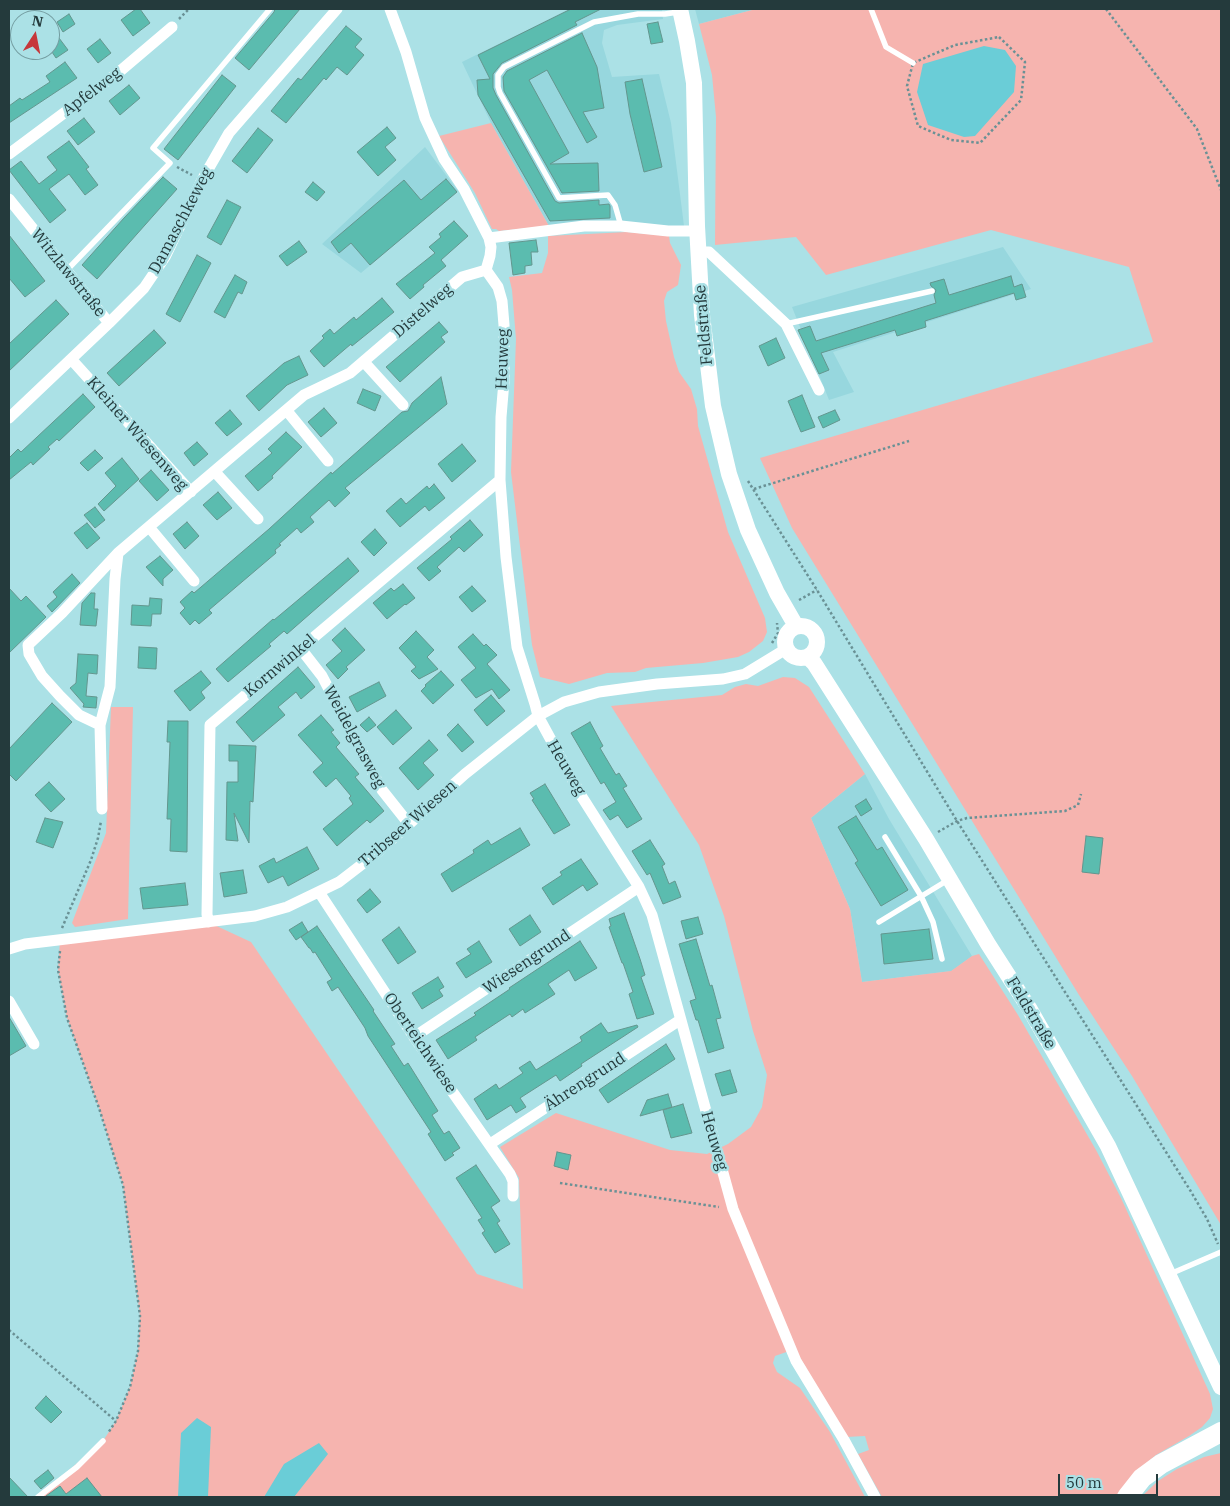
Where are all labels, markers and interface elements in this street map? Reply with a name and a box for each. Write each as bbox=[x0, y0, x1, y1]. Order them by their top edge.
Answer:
north arrow bbox=[10, 10, 60, 60]
text: N bbox=[31, 11, 45, 31]
street label: Apfelweg bbox=[59, 64, 125, 120]
street label: Damaschkeweg bbox=[145, 165, 217, 277]
street label: Witzlawstraße bbox=[27, 225, 109, 321]
street label: Distelweg bbox=[389, 280, 457, 342]
street label: Feldstraße bbox=[691, 284, 717, 366]
street label: Heuweg bbox=[492, 328, 514, 390]
street label: Kleiner Wiesenweg bbox=[82, 373, 192, 495]
street label: Kornwinkel bbox=[240, 631, 320, 701]
street label: Weidelgrasweg bbox=[319, 682, 389, 792]
street label: Heuweg bbox=[543, 737, 589, 799]
street label: Tribseer Wiesen bbox=[355, 776, 461, 872]
street label: Wiesengrund bbox=[480, 926, 574, 998]
street label: Feldstraße bbox=[1002, 974, 1060, 1052]
street label: Oberteichwiese bbox=[379, 989, 461, 1097]
street label: Ährengrund bbox=[541, 1049, 629, 1115]
street label: Heuweg bbox=[696, 1109, 732, 1173]
scale bar bbox=[1060, 1464, 1160, 1496]
text: 50 m bbox=[1066, 1473, 1102, 1492]

